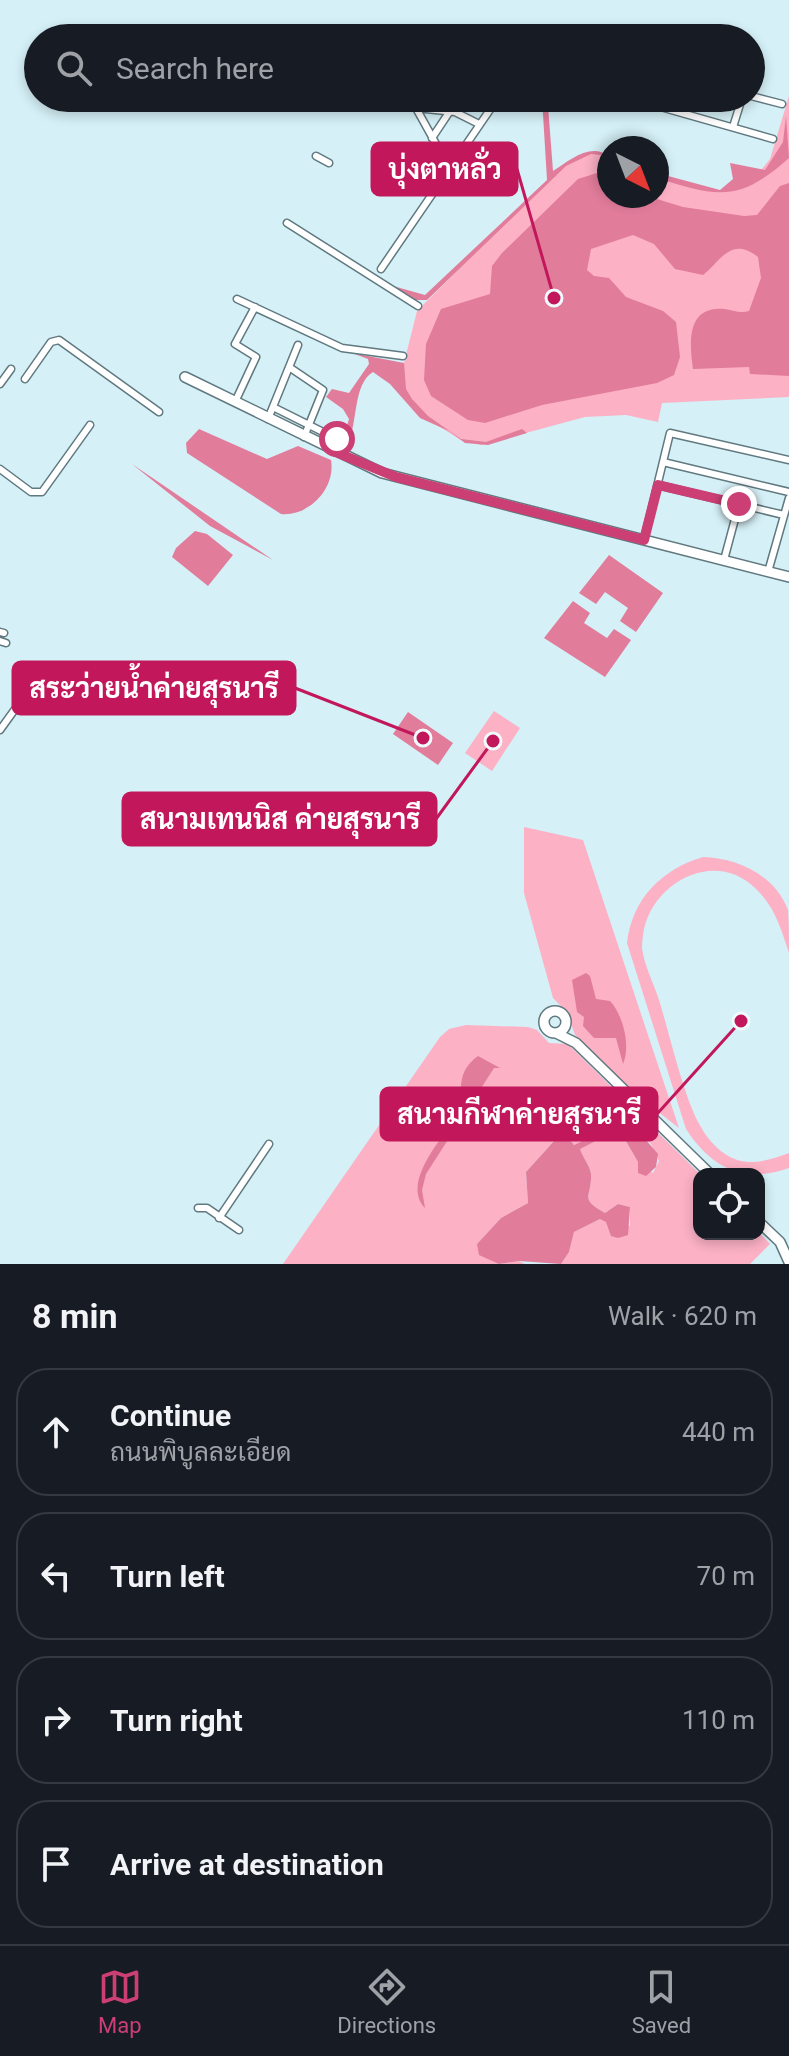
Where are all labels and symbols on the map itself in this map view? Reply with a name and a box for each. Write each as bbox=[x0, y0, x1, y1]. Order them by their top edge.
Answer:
north arrow bbox=[597, 136, 669, 208]
callout: บุ่งตาหลั่ว bbox=[372, 143, 517, 195]
text: บุ่งตาหลั่ว bbox=[388, 146, 502, 189]
route start bbox=[319, 421, 355, 457]
route end bbox=[721, 486, 757, 522]
callout: สระว่ายนํ้าค่ายสุรนารี bbox=[13, 662, 295, 714]
text: สระว่ายนํ้าค่ายสุรนารี bbox=[29, 662, 279, 708]
callout: สนามเทนนิส ค่ายสุรนารี bbox=[123, 793, 436, 845]
text: สนามเทนนิส ค่ายสุรนารี bbox=[140, 801, 420, 839]
callout: สนามกีฬาค่ายสุรนารี bbox=[381, 1088, 657, 1140]
text: สนามกีฬาค่ายสุรนารี bbox=[397, 1096, 641, 1134]

